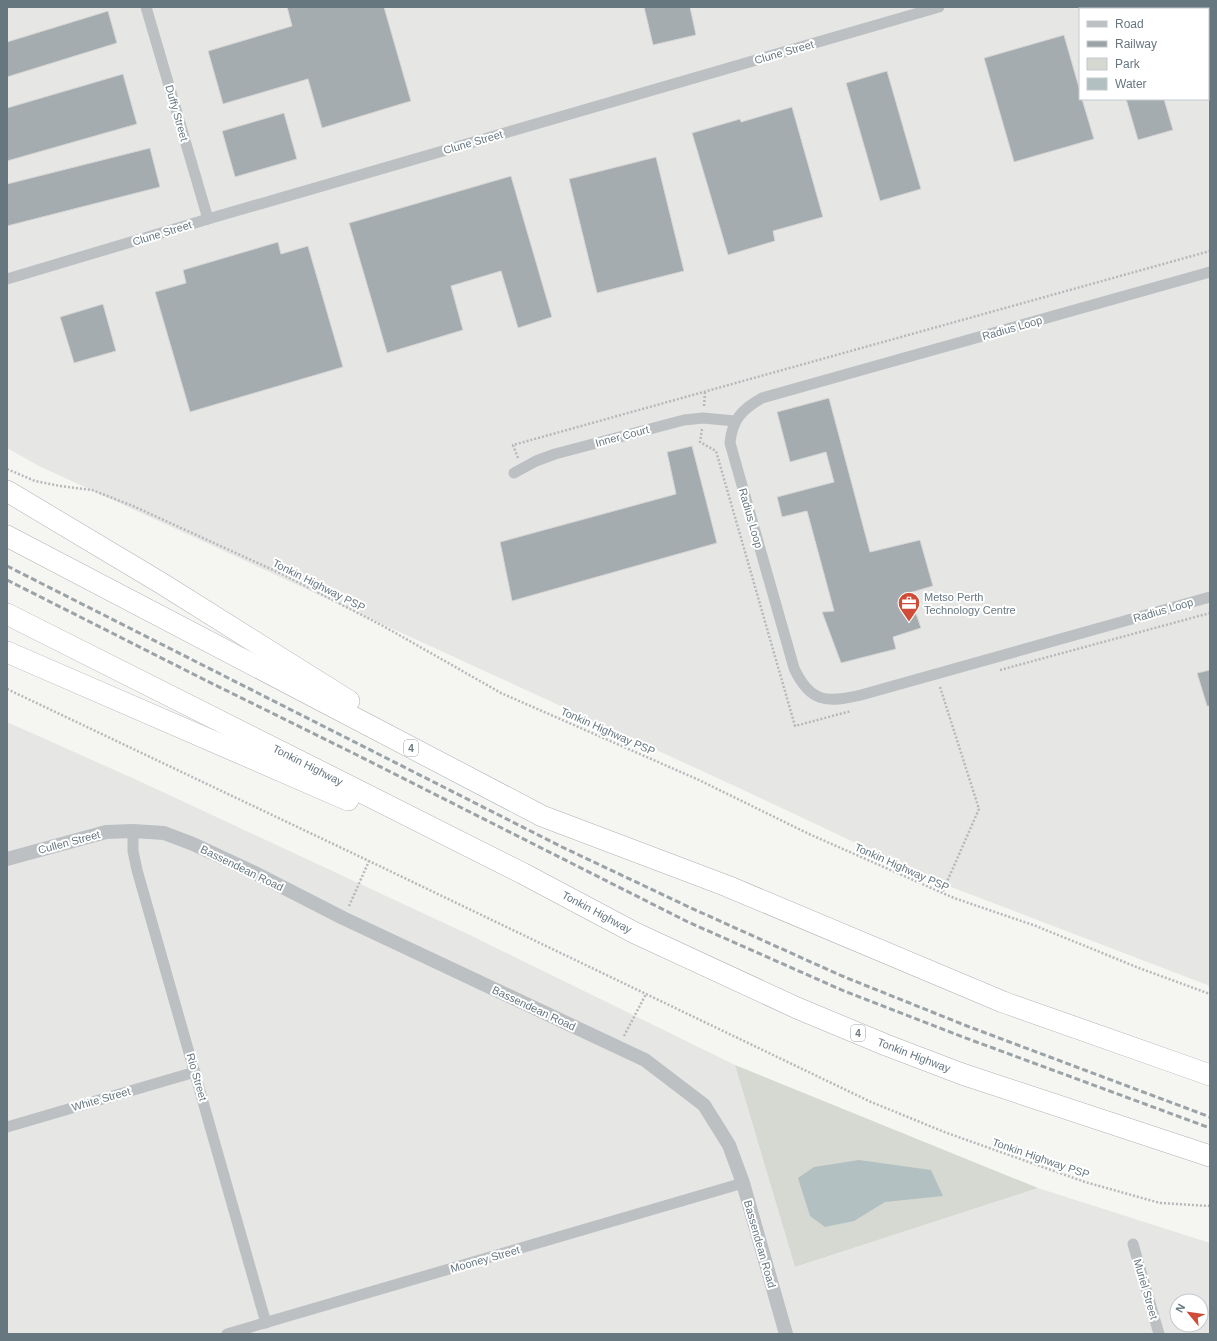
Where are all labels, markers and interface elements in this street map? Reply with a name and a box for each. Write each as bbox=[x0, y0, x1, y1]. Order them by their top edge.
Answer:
legend bbox=[1079, 8, 1209, 100]
text: Road bbox=[1115, 17, 1144, 31]
text: Railway bbox=[1115, 37, 1157, 51]
street label: Clune Street bbox=[753, 38, 815, 66]
text: Park bbox=[1115, 57, 1141, 71]
text: Water bbox=[1115, 77, 1147, 91]
street label: Duffy Street bbox=[163, 84, 191, 142]
street label: Clune Street bbox=[442, 128, 504, 156]
street label: Clune Street bbox=[131, 218, 193, 248]
street label: Radius Loop bbox=[981, 314, 1043, 342]
street label: Inner Court bbox=[594, 423, 650, 449]
street label: Radius Loop bbox=[737, 487, 765, 549]
street label: Tonkin Highway PSP bbox=[271, 556, 367, 614]
office icon: Metso Perth Technology Centre bbox=[896, 590, 922, 623]
place label: Metso Perth Technology Centre bbox=[924, 591, 1016, 616]
street label: Radius Loop bbox=[1132, 596, 1194, 624]
street label: Tonkin Highway PSP bbox=[559, 705, 657, 757]
road number: 4 bbox=[404, 740, 418, 756]
street label: Tonkin Highway bbox=[271, 742, 345, 788]
street label: Cullen Street bbox=[37, 828, 101, 856]
street label: Tonkin Highway PSP bbox=[853, 841, 951, 893]
street label: Bassendean Road bbox=[199, 843, 285, 893]
street label: Tonkin Highway bbox=[560, 889, 634, 936]
street label: Bassendean Road bbox=[490, 983, 578, 1033]
road number: 4 bbox=[851, 1025, 865, 1041]
street label: Tonkin Highway bbox=[876, 1036, 953, 1075]
street label: Rio Street bbox=[184, 1052, 210, 1102]
street label: White Street bbox=[70, 1085, 132, 1113]
street label: Tonkin Highway PSP bbox=[991, 1136, 1091, 1180]
street label: Bassendean Road bbox=[742, 1199, 778, 1289]
street label: Mooney Street bbox=[449, 1243, 521, 1275]
street label: Muriel Street bbox=[1132, 1257, 1160, 1321]
north arrow bbox=[1169, 1293, 1209, 1333]
text: N bbox=[1173, 1302, 1187, 1315]

